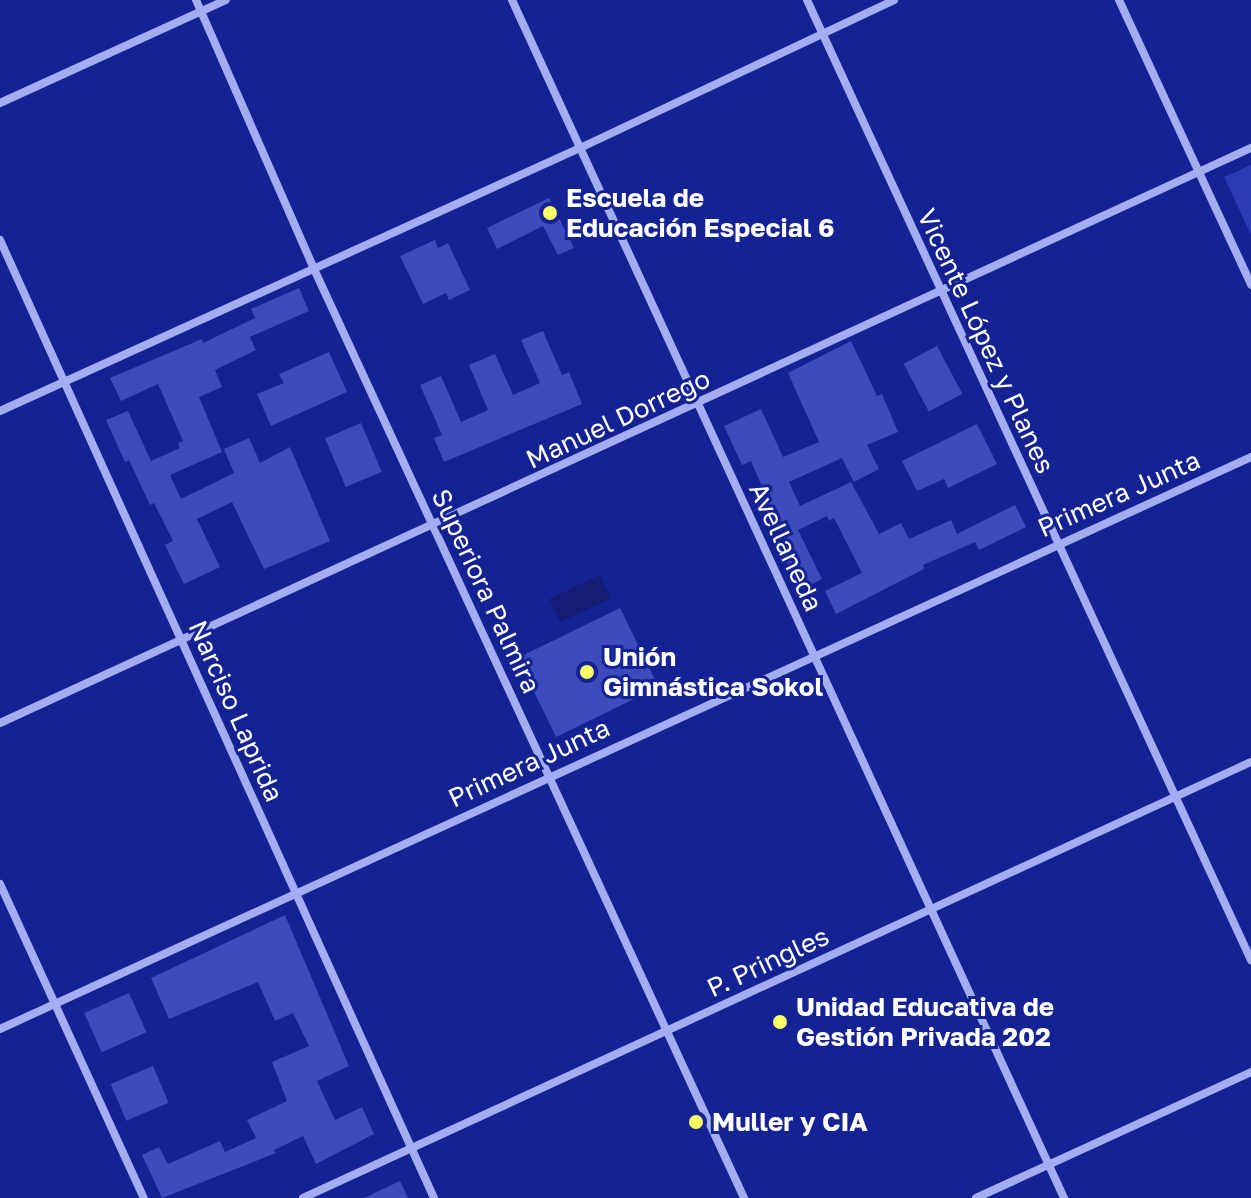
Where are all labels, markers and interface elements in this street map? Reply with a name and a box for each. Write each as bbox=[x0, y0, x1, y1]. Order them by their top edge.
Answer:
place label: Escuela de Educación Especial 6 bbox=[566, 182, 834, 244]
marker: Escuela de Educación Especial 6 bbox=[541, 204, 559, 222]
street label: Vicente López y Planes bbox=[911, 204, 1061, 478]
street label: Manuel Dorrego bbox=[521, 363, 715, 475]
street label: Primera Junta bbox=[1033, 444, 1205, 544]
street label: Avellaneda bbox=[743, 478, 829, 616]
street label: Superiora Palmira bbox=[425, 484, 547, 698]
street label: Narciso Laprida bbox=[182, 616, 290, 806]
place label: Unión Gimnástica Sokol bbox=[603, 641, 823, 702]
marker: Unión Gimnástica Sokol bbox=[578, 663, 596, 681]
street label: Primera Junta bbox=[443, 712, 615, 814]
street label: P. Pringles bbox=[702, 920, 834, 1004]
place label: Unidad Educativa de Gestión Privada 202 bbox=[796, 991, 1054, 1052]
marker: Unidad Educativa de Gestión Privada 202 bbox=[771, 1013, 789, 1031]
place label: Muller y CIA bbox=[712, 1106, 868, 1138]
marker: Muller y CIA bbox=[687, 1113, 705, 1131]

